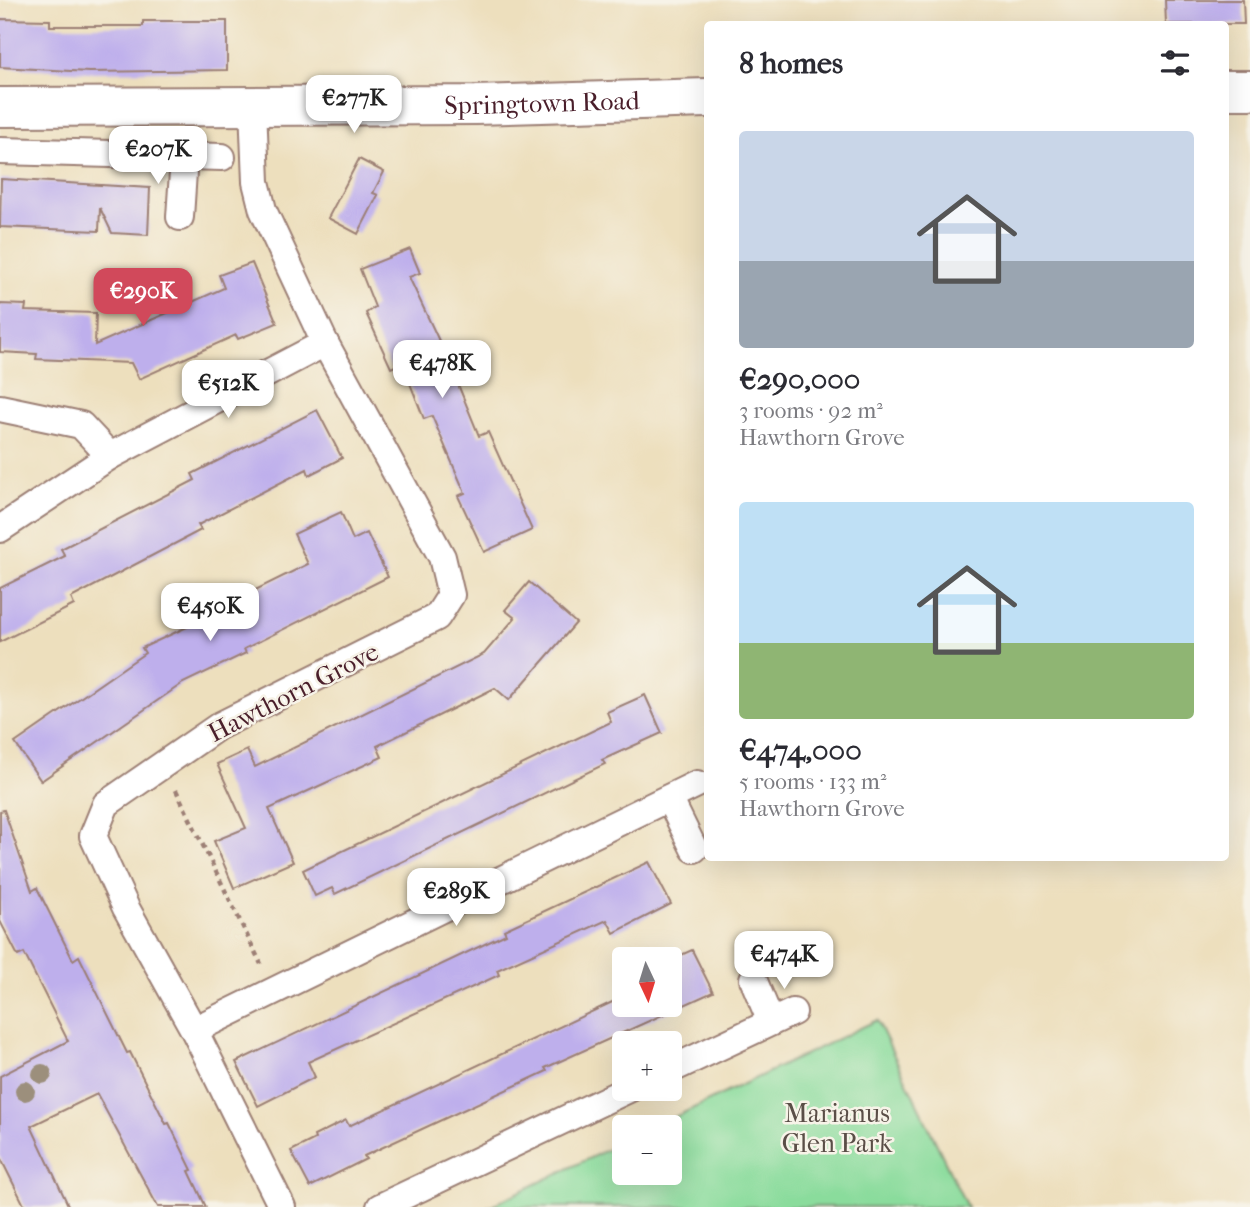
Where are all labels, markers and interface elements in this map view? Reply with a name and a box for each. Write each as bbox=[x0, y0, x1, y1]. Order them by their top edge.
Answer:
icon: filters bbox=[1156, 44, 1194, 82]
text: 8 homes bbox=[739, 46, 843, 81]
pin: €277K bbox=[305, 76, 403, 135]
text: €277K bbox=[322, 84, 386, 111]
street label: Springtown Road bbox=[444, 85, 641, 121]
pin: €207K bbox=[109, 127, 207, 186]
text: €207K bbox=[125, 135, 191, 162]
icon: home bbox=[904, 176, 1030, 302]
pin: €290K bbox=[94, 268, 192, 328]
text: €290K bbox=[110, 277, 176, 304]
pin: €478K bbox=[393, 340, 491, 400]
text: €478K bbox=[409, 349, 475, 376]
pin: €512K bbox=[179, 360, 277, 420]
text: €290,000 bbox=[739, 362, 860, 397]
text: €512K bbox=[198, 369, 258, 396]
text: 3 rooms · 92 m² bbox=[739, 397, 883, 424]
text: Hawthorn Grove bbox=[739, 424, 905, 451]
icon: home bbox=[904, 547, 1030, 673]
pin: €450K bbox=[161, 584, 259, 643]
text: €450K bbox=[177, 592, 243, 619]
street label: Hawthorn Grove bbox=[203, 636, 384, 749]
text: €474,000 bbox=[739, 733, 862, 768]
text: 5 rooms · 133 m² bbox=[739, 768, 886, 795]
text: Hawthorn Grove bbox=[739, 795, 905, 822]
pin: €289K bbox=[407, 869, 505, 928]
text: €289K bbox=[423, 877, 489, 904]
pin: €474K bbox=[735, 932, 833, 991]
text: €474K bbox=[750, 940, 818, 967]
north arrow bbox=[612, 947, 682, 1017]
map controls bbox=[612, 947, 682, 1185]
button: + bbox=[612, 1031, 682, 1101]
park label: Marianus Glen Park bbox=[782, 1098, 893, 1159]
button: − bbox=[612, 1115, 682, 1185]

